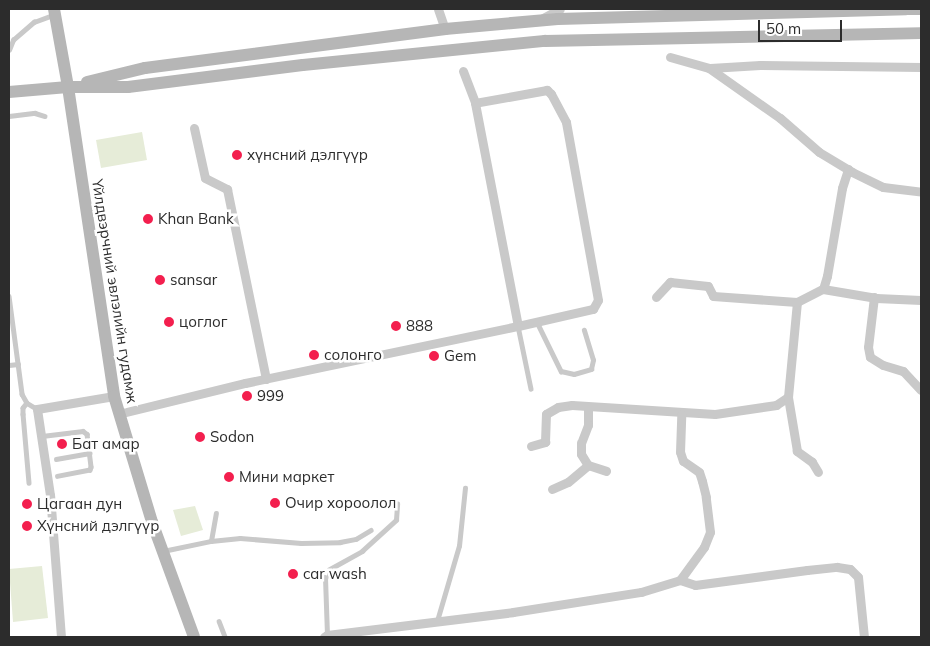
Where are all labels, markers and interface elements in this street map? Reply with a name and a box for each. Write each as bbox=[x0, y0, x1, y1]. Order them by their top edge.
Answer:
scale bar bbox=[760, 10, 844, 42]
text: 50 m bbox=[766, 19, 801, 38]
place label: хүнсний дэлгүүр bbox=[247, 146, 368, 164]
marker: хүнсний дэлгүүр bbox=[231, 149, 243, 161]
street label: Үйлдвэрчний эвлэлийн гудамж bbox=[88, 178, 142, 404]
place label: Khan Bank bbox=[158, 210, 234, 228]
marker: Khan Bank bbox=[142, 213, 154, 225]
place label: sansar bbox=[170, 271, 217, 289]
marker: sansar bbox=[154, 274, 166, 286]
place label: цоглог bbox=[179, 313, 227, 331]
marker: цоглог bbox=[163, 316, 175, 328]
place label: 888 bbox=[406, 317, 433, 335]
marker: 888 bbox=[390, 320, 402, 332]
place label: солонго bbox=[324, 346, 382, 364]
place label: Gem bbox=[444, 347, 476, 365]
marker: солонго bbox=[308, 349, 320, 361]
marker: Gem bbox=[428, 350, 440, 362]
place label: 999 bbox=[257, 387, 284, 405]
marker: 999 bbox=[241, 390, 253, 402]
place label: Sodon bbox=[210, 428, 254, 446]
marker: Sodon bbox=[194, 431, 206, 443]
place label: Бат амар bbox=[72, 435, 140, 453]
marker: Бат амар bbox=[56, 438, 68, 450]
place label: Мини маркет bbox=[239, 468, 334, 486]
marker: Мини маркет bbox=[223, 471, 235, 483]
place label: Очир хороолол bbox=[285, 494, 396, 512]
place label: Цагаан дун bbox=[37, 495, 122, 513]
marker: Очир хороолол bbox=[269, 497, 281, 509]
marker: Цагаан дун bbox=[21, 498, 33, 510]
place label: Хүнсний дэлгүүр bbox=[37, 517, 159, 535]
marker: Хүнсний дэлгүүр bbox=[21, 520, 33, 532]
place label: car wash bbox=[303, 565, 367, 583]
marker: car wash bbox=[287, 568, 299, 580]

